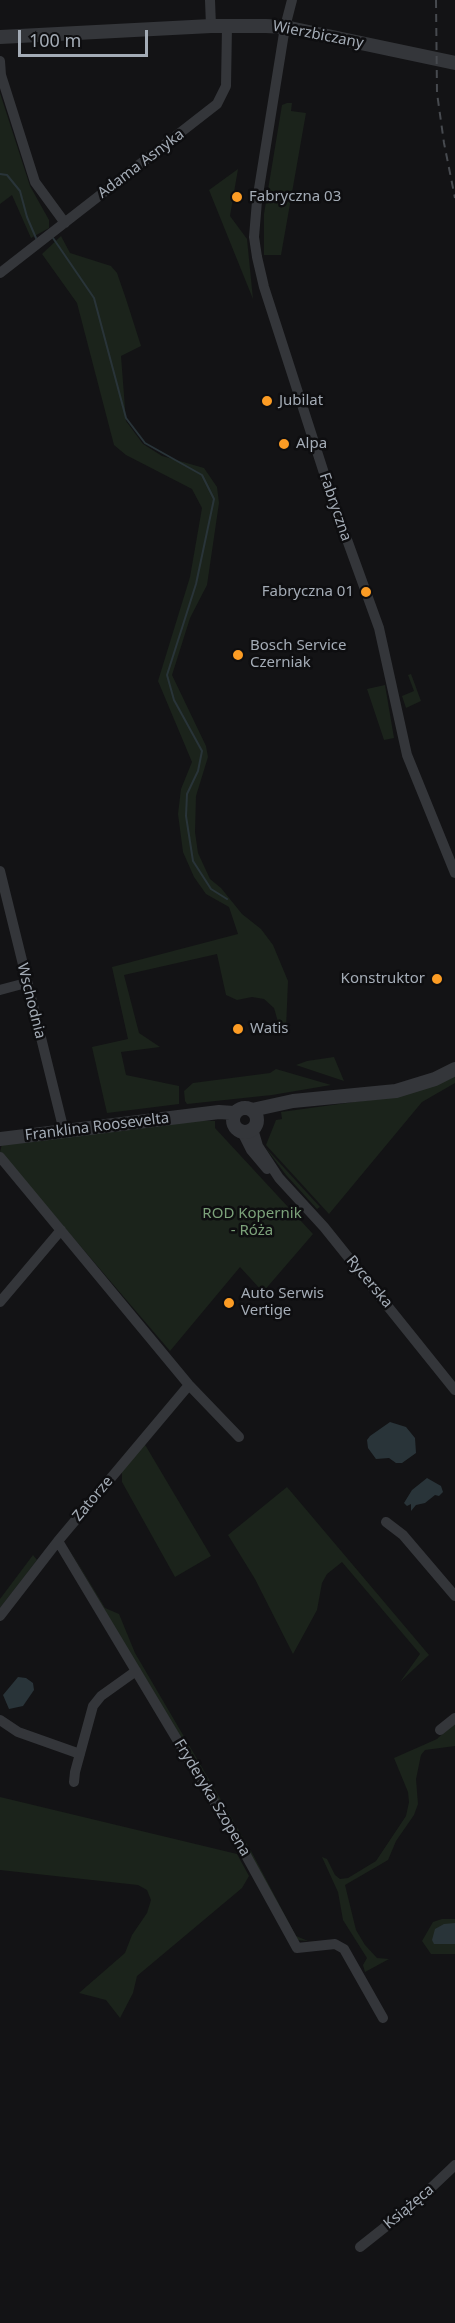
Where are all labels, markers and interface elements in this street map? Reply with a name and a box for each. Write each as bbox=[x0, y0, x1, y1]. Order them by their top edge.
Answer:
street label: Wierzbiczany bbox=[271, 17, 365, 53]
scale bar bbox=[21, 18, 152, 56]
text: 100 m bbox=[29, 28, 81, 52]
street label: Adama Asnyka bbox=[94, 126, 188, 202]
place label: Fabryczna 03 bbox=[249, 188, 341, 206]
marker: Fabryczna 03 bbox=[230, 190, 244, 204]
place label: Jubilat bbox=[279, 392, 323, 410]
marker: Jubilat bbox=[260, 394, 274, 408]
place label: Alpa bbox=[296, 435, 327, 453]
marker: Alpa bbox=[277, 437, 291, 451]
street label: Fabryczna bbox=[315, 470, 355, 544]
place label: Fabryczna 01 bbox=[262, 583, 354, 601]
marker: Fabryczna 01 bbox=[359, 585, 373, 599]
place label: Bosch Service Czerniak bbox=[250, 637, 346, 672]
marker: Bosch Service Czerniak bbox=[231, 648, 245, 662]
street label: Wschodnia bbox=[13, 961, 49, 1041]
place label: Konstruktor bbox=[341, 970, 425, 988]
marker: Konstruktor bbox=[430, 972, 444, 986]
place label: Watis bbox=[250, 1020, 289, 1038]
marker: Watis bbox=[231, 1022, 245, 1036]
street label: Franklina Roosevelta bbox=[24, 1109, 170, 1145]
park label: ROD Kopernik - Róża bbox=[202, 1205, 302, 1240]
street label: Rycerska bbox=[342, 1252, 396, 1312]
place label: Auto Serwis Vertige bbox=[241, 1285, 324, 1320]
marker: Auto Serwis Vertige bbox=[222, 1296, 236, 1310]
street label: Zatorze bbox=[69, 1473, 117, 1525]
street label: Fryderyka Szopena bbox=[170, 1736, 254, 1860]
street label: Książęca bbox=[380, 2181, 438, 2233]

